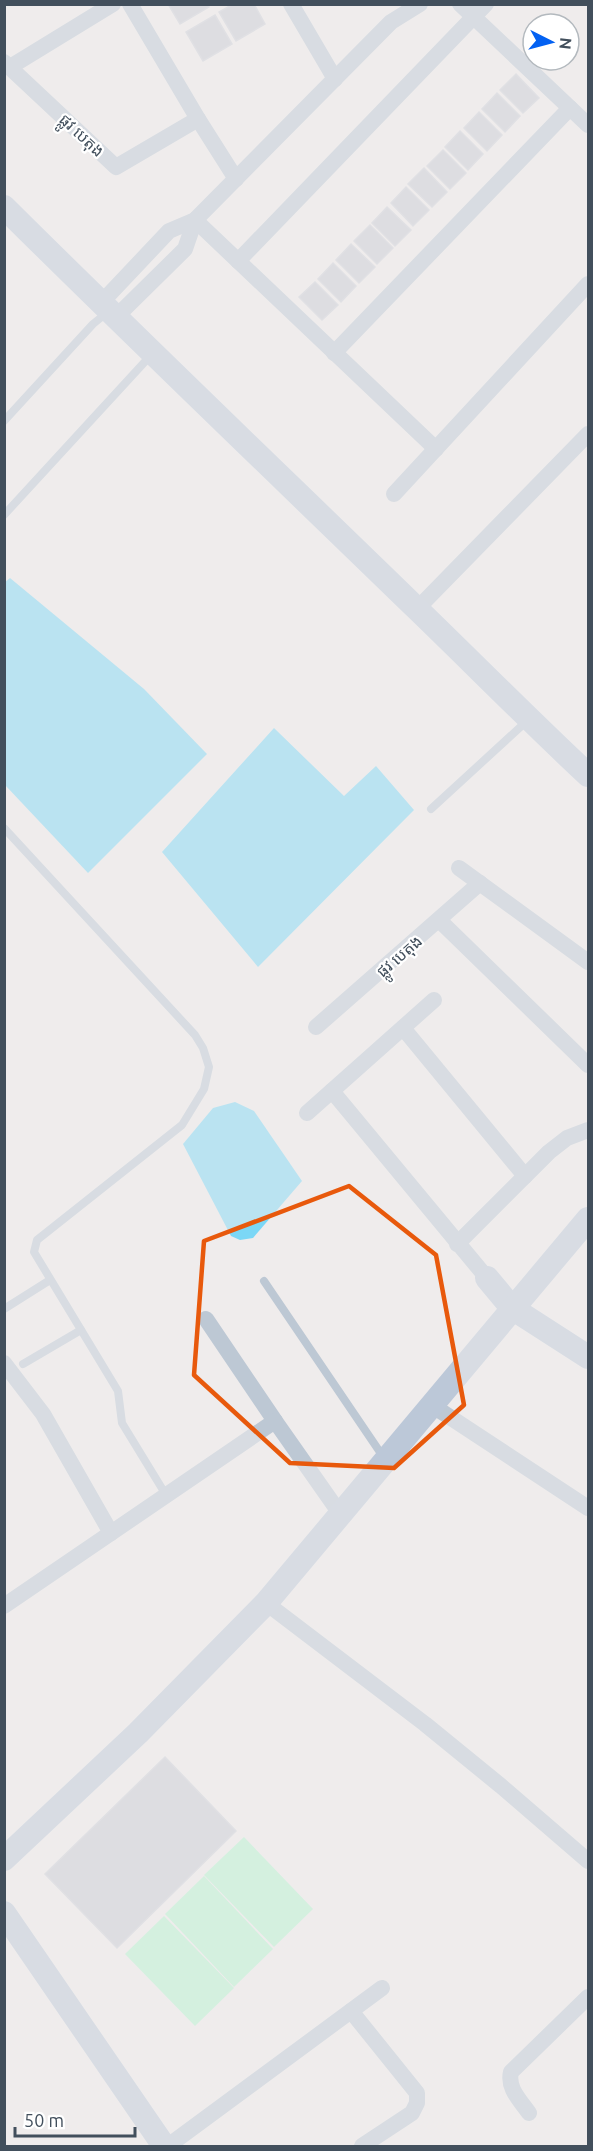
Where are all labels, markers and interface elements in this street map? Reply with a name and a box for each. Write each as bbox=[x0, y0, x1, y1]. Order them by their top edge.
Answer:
north arrow bbox=[521, 12, 581, 72]
text: N bbox=[556, 37, 575, 50]
street label: ផ្លូវ បេតុង bbox=[52, 110, 108, 164]
street label: ផ្លូវ បេតុង bbox=[373, 931, 429, 985]
scale bar bbox=[15, 2100, 135, 2138]
text: 50 m bbox=[24, 2110, 64, 2130]

